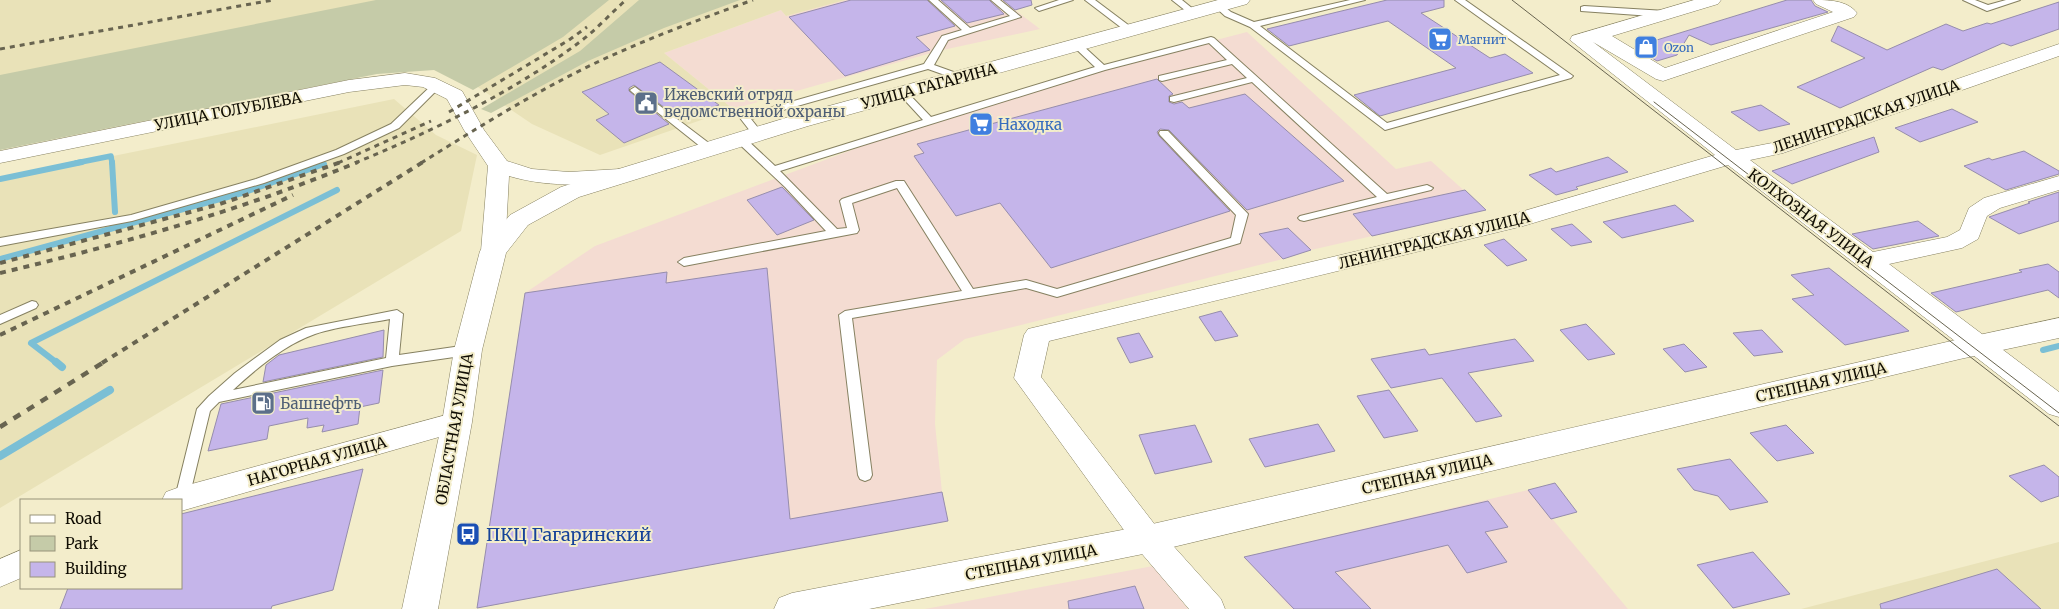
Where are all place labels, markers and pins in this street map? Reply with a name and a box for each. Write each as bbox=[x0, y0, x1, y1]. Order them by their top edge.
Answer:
supermarket icon: Магнит bbox=[1427, 26, 1453, 52]
place label: Магнит bbox=[1458, 32, 1506, 47]
shop icon: Ozon bbox=[1633, 34, 1659, 60]
place label: Ozon bbox=[1664, 40, 1694, 55]
place label: Ижевский отряд ведомственной охраны bbox=[664, 85, 845, 121]
public building icon: Ижевский отряд ведомственной охраны bbox=[633, 90, 659, 116]
supermarket icon: Находка bbox=[968, 111, 994, 137]
place label: Находка bbox=[998, 115, 1062, 134]
fuel station icon: Башнефть bbox=[250, 390, 276, 416]
place label: Башнефть bbox=[280, 394, 361, 413]
bus stop icon: ПКЦ Гагаринский bbox=[455, 521, 481, 547]
place label: ПКЦ Гагаринский bbox=[486, 523, 651, 546]

